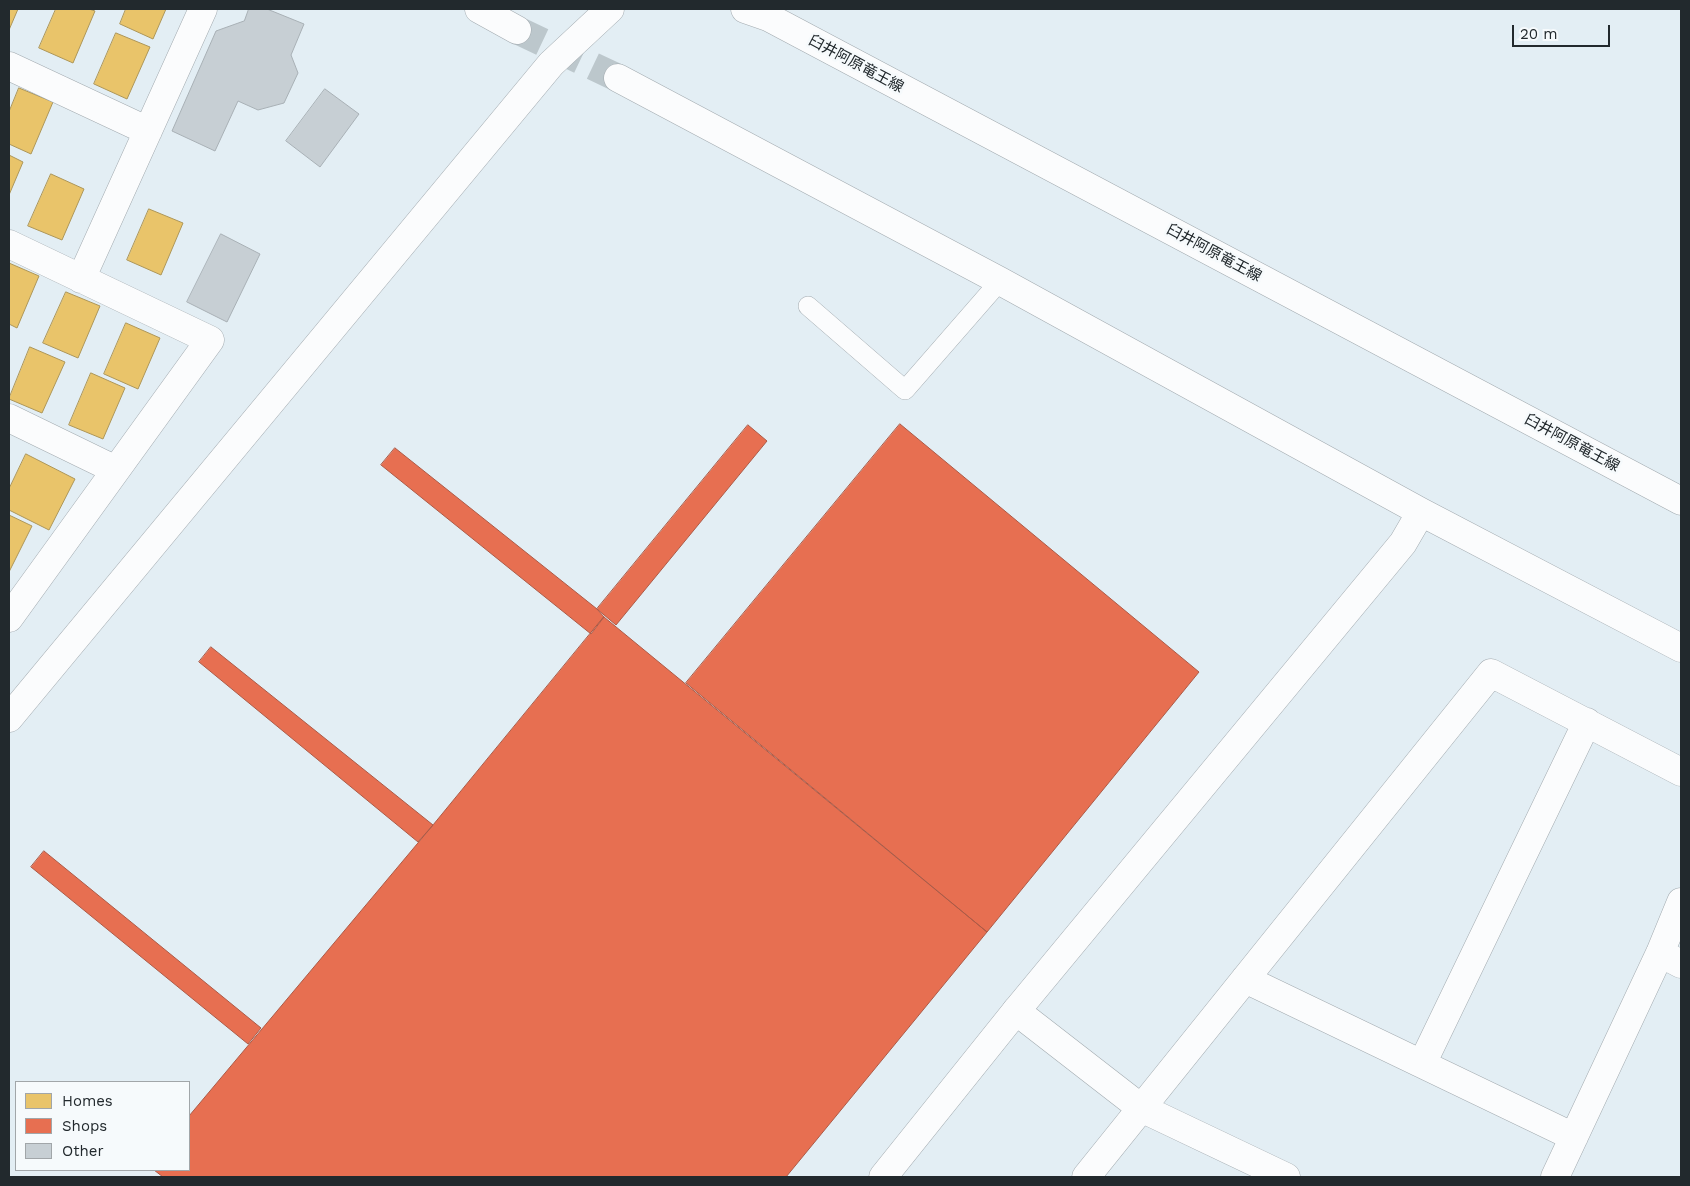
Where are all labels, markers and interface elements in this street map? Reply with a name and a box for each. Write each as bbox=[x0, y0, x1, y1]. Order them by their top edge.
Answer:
scale bar bbox=[1515, 15, 1612, 47]
text: 20 m bbox=[1520, 25, 1558, 43]
street label: 臼井阿原竜王線 bbox=[805, 31, 907, 97]
street label: 臼井阿原竜王線 bbox=[1163, 220, 1265, 286]
street label: 臼井阿原竜王線 bbox=[1521, 410, 1623, 476]
legend bbox=[15, 1081, 190, 1171]
text: Homes bbox=[62, 1092, 113, 1110]
text: Shops bbox=[62, 1117, 107, 1135]
text: Other bbox=[62, 1142, 104, 1160]

